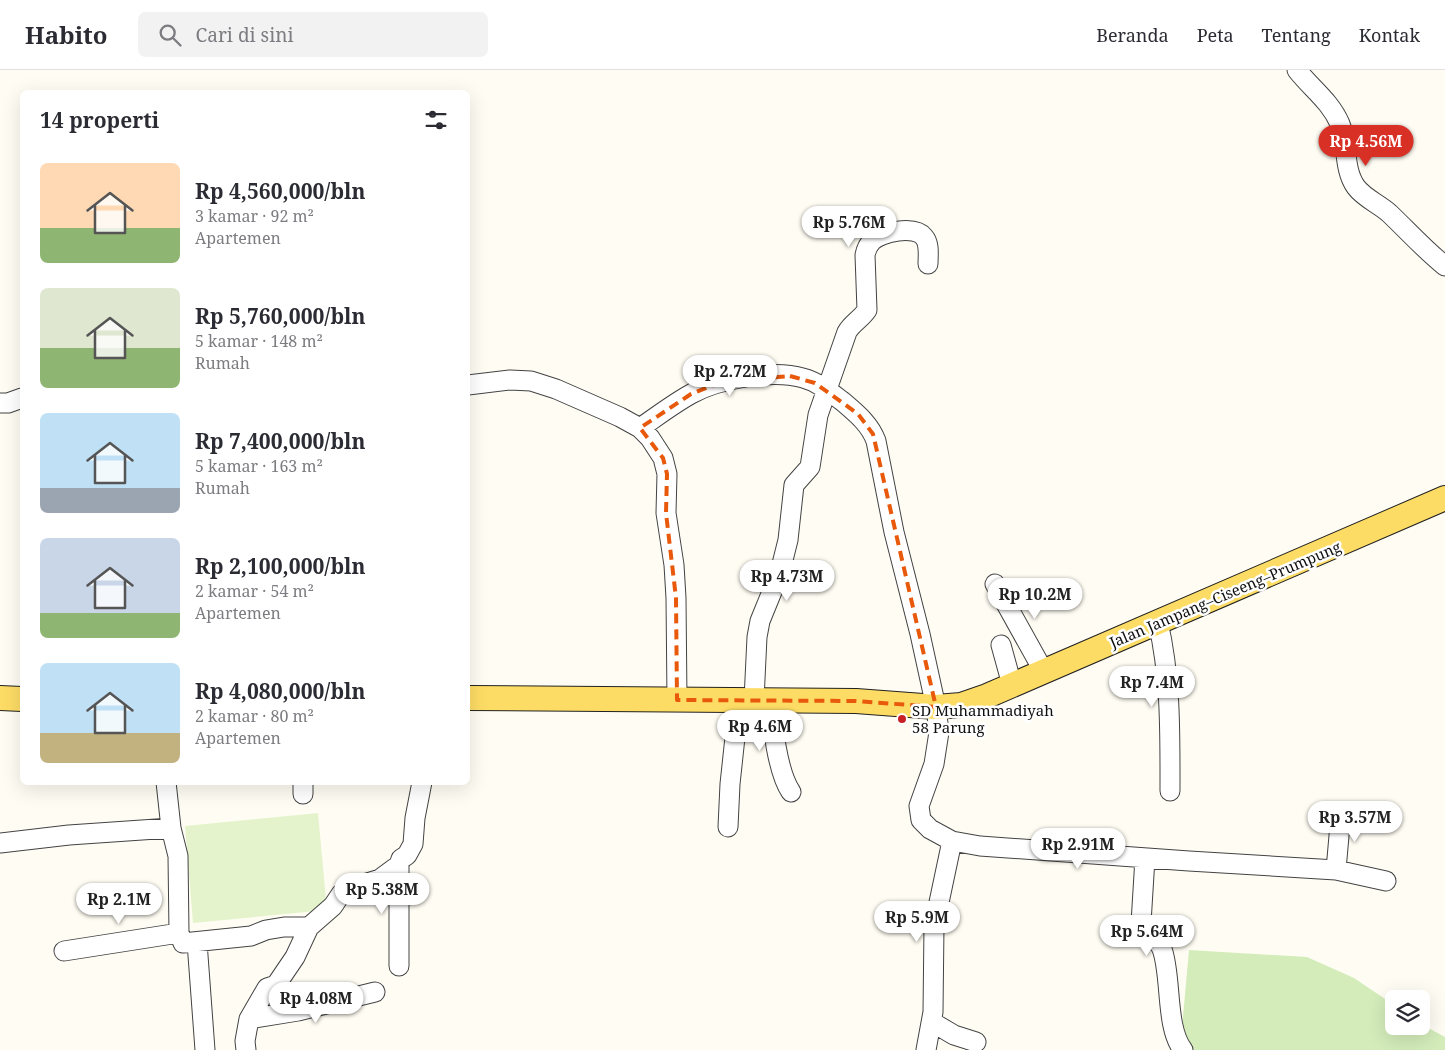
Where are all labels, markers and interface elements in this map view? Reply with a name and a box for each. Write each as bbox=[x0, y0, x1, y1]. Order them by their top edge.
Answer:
search box bbox=[138, 12, 488, 57]
text: Habito bbox=[25, 18, 108, 51]
icon: search bbox=[156, 21, 184, 49]
text: Cari di sini bbox=[196, 22, 294, 48]
text: Beranda bbox=[1096, 23, 1169, 47]
text: Peta bbox=[1197, 23, 1234, 47]
text: Tentang bbox=[1262, 23, 1331, 47]
text: Kontak bbox=[1359, 23, 1420, 47]
text: 14 properti bbox=[40, 106, 159, 134]
icon: filters bbox=[422, 106, 450, 134]
pin: Rp 4.56M bbox=[1314, 124, 1418, 167]
text: Rp 4.56M bbox=[1330, 130, 1402, 152]
text: Rp 4,560,000/bln bbox=[195, 177, 365, 205]
icon: home bbox=[80, 183, 140, 243]
text: 3 kamar · 92 m² bbox=[195, 205, 314, 227]
pin: Rp 5.76M bbox=[797, 206, 901, 248]
text: Rp 5.76M bbox=[813, 211, 885, 233]
text: Apartemen bbox=[195, 227, 281, 249]
text: Rp 5,760,000/bln bbox=[195, 302, 365, 330]
icon: home bbox=[80, 308, 140, 368]
text: 5 kamar · 148 m² bbox=[195, 330, 323, 352]
text: Rumah bbox=[195, 352, 250, 374]
pin: Rp 2.72M bbox=[678, 354, 782, 397]
text: Rp 2.72M bbox=[694, 360, 766, 382]
text: Rp 7,400,000/bln bbox=[195, 427, 365, 455]
icon: home bbox=[80, 433, 140, 493]
text: 5 kamar · 163 m² bbox=[195, 455, 323, 477]
text: Rumah bbox=[195, 477, 250, 499]
street label: Jalan Jampang–Ciseeng–Prumpung bbox=[1105, 536, 1344, 652]
text: Rp 2,100,000/bln bbox=[195, 552, 365, 580]
icon: home bbox=[80, 558, 140, 618]
pin: Rp 4.73M bbox=[735, 560, 839, 602]
text: Rp 4.73M bbox=[751, 565, 823, 587]
pin: Rp 10.2M bbox=[983, 578, 1087, 620]
text: 2 kamar · 54 m² bbox=[195, 580, 314, 602]
text: Rp 10.2M bbox=[999, 583, 1071, 605]
text: Apartemen bbox=[195, 602, 281, 624]
pin: Rp 7.4M bbox=[1106, 666, 1198, 708]
text: Rp 7.4M bbox=[1120, 671, 1184, 693]
text: Rp 4,080,000/bln bbox=[195, 677, 365, 705]
icon: home bbox=[80, 683, 140, 743]
place label: SD Muhammadiyah 58 Parung bbox=[912, 700, 1054, 737]
text: 2 kamar · 80 m² bbox=[195, 705, 314, 727]
pin: Rp 4.6M bbox=[714, 710, 806, 752]
marker: SD Muhammadiyah 58 Parung bbox=[896, 713, 908, 725]
text: Rp 4.6M bbox=[728, 715, 792, 737]
text: Apartemen bbox=[195, 727, 281, 749]
pin: Rp 3.57M bbox=[1303, 800, 1407, 843]
text: Rp 3.57M bbox=[1319, 806, 1391, 828]
pin: Rp 2.91M bbox=[1026, 828, 1130, 870]
text: Rp 2.91M bbox=[1042, 833, 1114, 855]
pin: Rp 5.38M bbox=[330, 872, 434, 915]
text: Rp 5.38M bbox=[346, 878, 418, 900]
pin: Rp 2.1M bbox=[73, 882, 165, 925]
text: Rp 2.1M bbox=[87, 888, 151, 910]
pin: Rp 5.9M bbox=[871, 900, 963, 943]
text: Rp 5.9M bbox=[885, 906, 949, 928]
pin: Rp 5.64M bbox=[1095, 914, 1199, 957]
text: Rp 5.64M bbox=[1111, 920, 1183, 942]
pin: Rp 4.08M bbox=[264, 982, 368, 1024]
text: Rp 4.08M bbox=[280, 987, 352, 1009]
map controls bbox=[1385, 990, 1430, 1035]
button: layers bbox=[1385, 990, 1430, 1035]

